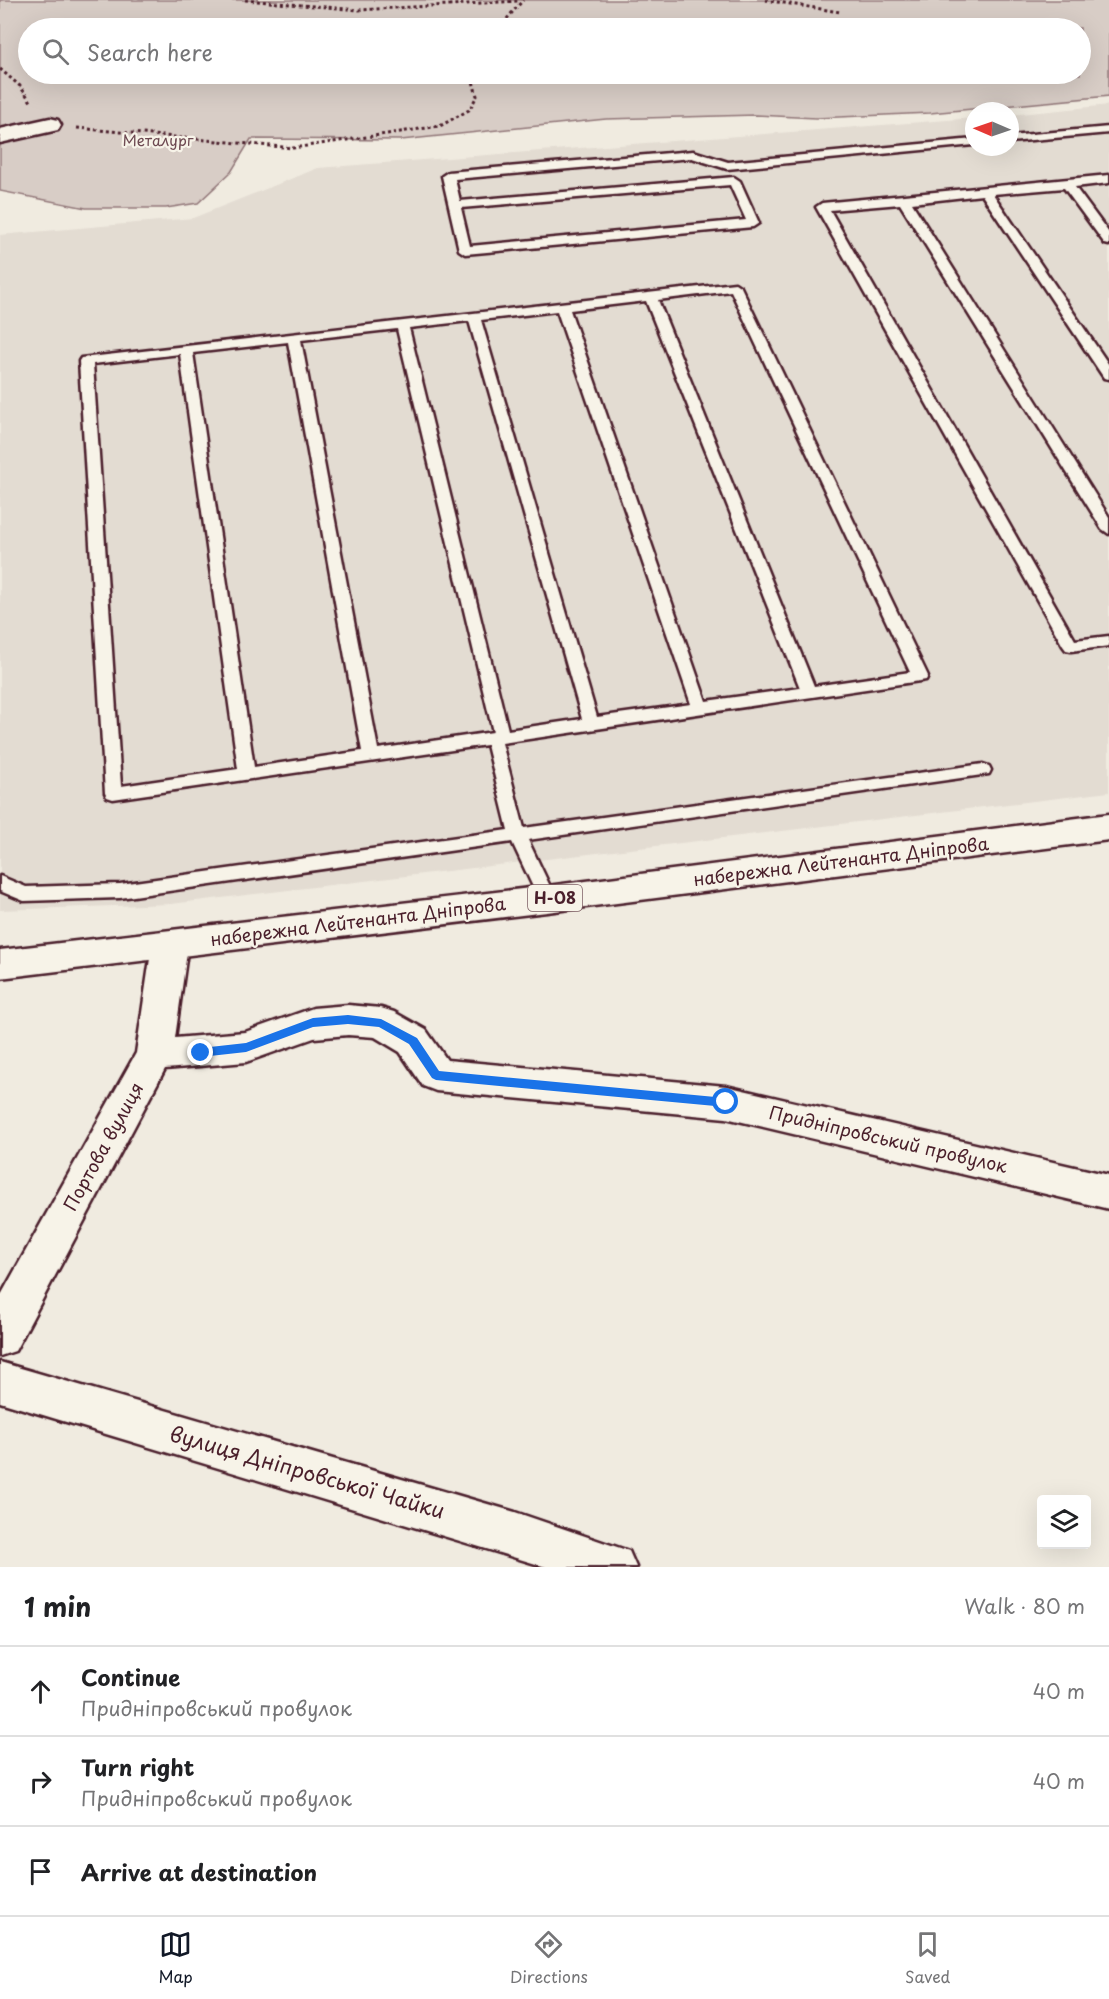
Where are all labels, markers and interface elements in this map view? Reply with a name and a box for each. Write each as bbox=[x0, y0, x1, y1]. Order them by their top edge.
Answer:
search box bbox=[18, 18, 1091, 84]
icon: search bbox=[39, 35, 72, 68]
text: Search here bbox=[87, 35, 213, 68]
north arrow bbox=[965, 102, 1019, 156]
park label: Металург bbox=[123, 128, 194, 151]
street label: набережна Лейтенанта Дніпрова bbox=[692, 829, 991, 892]
road number: Н-08 bbox=[528, 885, 582, 911]
street label: набережна Лейтенанта Дніпрова bbox=[209, 889, 508, 952]
route end bbox=[187, 1039, 213, 1065]
street label: Портова вулиця bbox=[56, 1077, 149, 1215]
route start bbox=[712, 1088, 738, 1114]
street label: Придніпровський провулок bbox=[767, 1098, 1010, 1179]
street label: вулиця Дніпровської Чайки bbox=[166, 1416, 449, 1526]
map controls bbox=[1037, 1495, 1091, 1549]
button: layers bbox=[1037, 1495, 1091, 1549]
text: 1 min bbox=[24, 1587, 91, 1626]
text: Walk · 80 m bbox=[964, 1591, 1085, 1621]
text: Continue bbox=[81, 1660, 180, 1693]
icon: ahead bbox=[24, 1675, 57, 1708]
text: 40 m bbox=[1033, 1676, 1085, 1706]
text: Придніпровський провулок bbox=[81, 1693, 352, 1723]
text: Turn right bbox=[81, 1750, 194, 1783]
icon: right bbox=[24, 1765, 57, 1798]
text: 40 m bbox=[1033, 1766, 1085, 1796]
text: Придніпровський провулок bbox=[81, 1783, 352, 1813]
icon: arrive bbox=[24, 1855, 57, 1888]
text: Arrive at destination bbox=[81, 1855, 317, 1888]
tab: Map bbox=[159, 1928, 193, 1988]
tab: Directions bbox=[510, 1928, 588, 1988]
tab: Saved bbox=[905, 1928, 950, 1988]

